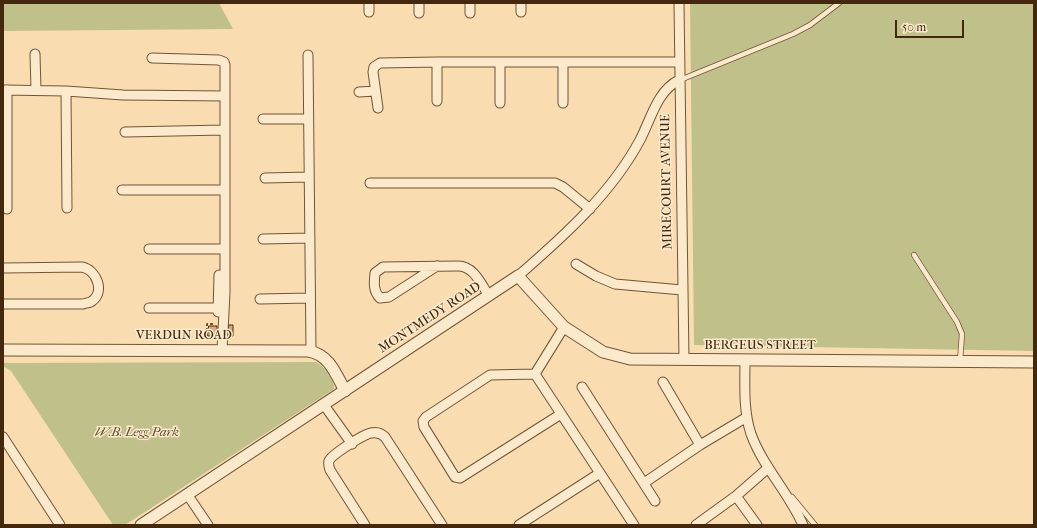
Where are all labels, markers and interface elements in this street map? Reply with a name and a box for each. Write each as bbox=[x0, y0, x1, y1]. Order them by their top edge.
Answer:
scale bar bbox=[897, 12, 966, 38]
text: 50 m bbox=[902, 20, 926, 34]
street label: MIRECOURT AVENUE bbox=[658, 114, 676, 250]
street label: MONTMEDY ROAD bbox=[376, 279, 484, 357]
street label: VERDUN ROAD bbox=[136, 328, 232, 344]
street label: BERGEUS STREET bbox=[704, 338, 816, 354]
park label: W.B. Legg Park bbox=[95, 425, 179, 441]

